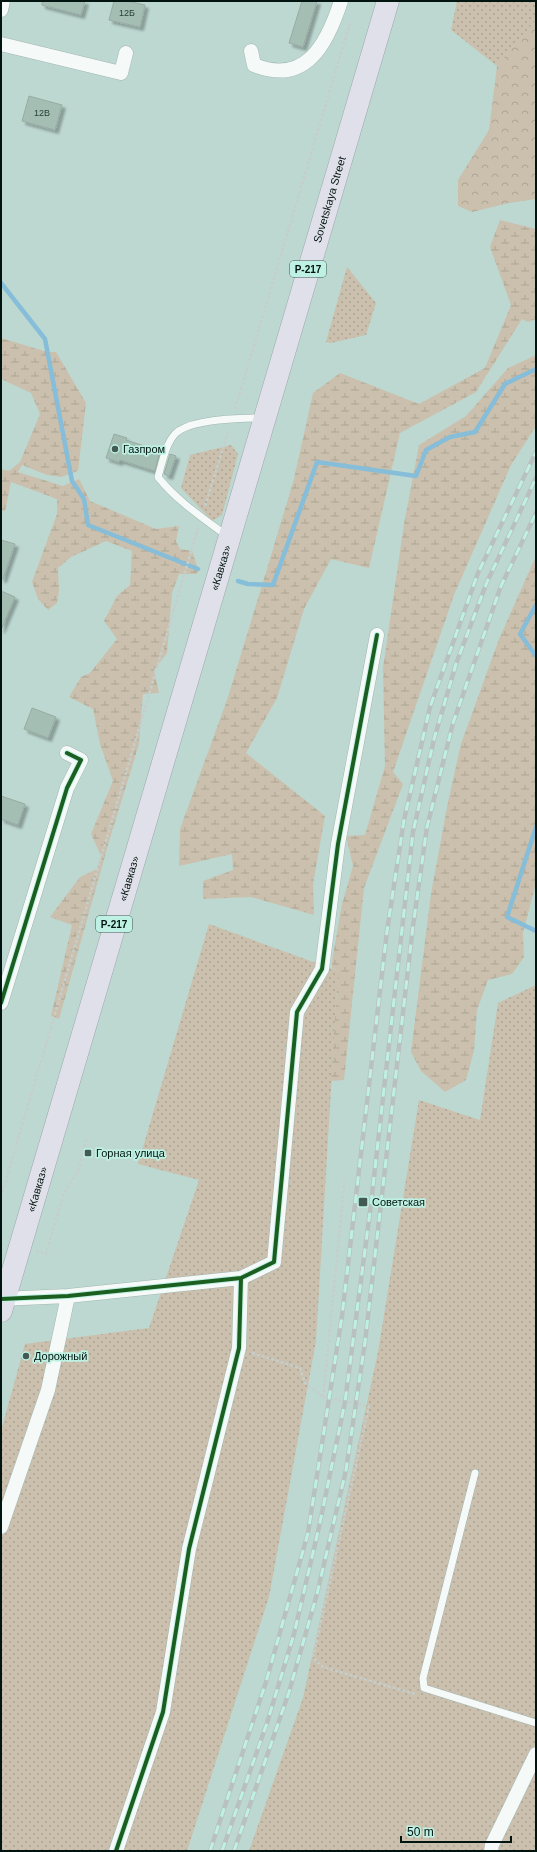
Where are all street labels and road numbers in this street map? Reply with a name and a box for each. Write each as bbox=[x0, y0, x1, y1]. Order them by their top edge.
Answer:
street label: Sovetskaya Street bbox=[311, 155, 348, 244]
road number: Р-217 bbox=[290, 261, 326, 277]
street label: «Кавказ» bbox=[208, 544, 233, 592]
street label: «Кавказ» bbox=[116, 854, 141, 903]
road number: Р-217 bbox=[96, 916, 132, 932]
street label: «Кавказ» bbox=[25, 1165, 49, 1213]

